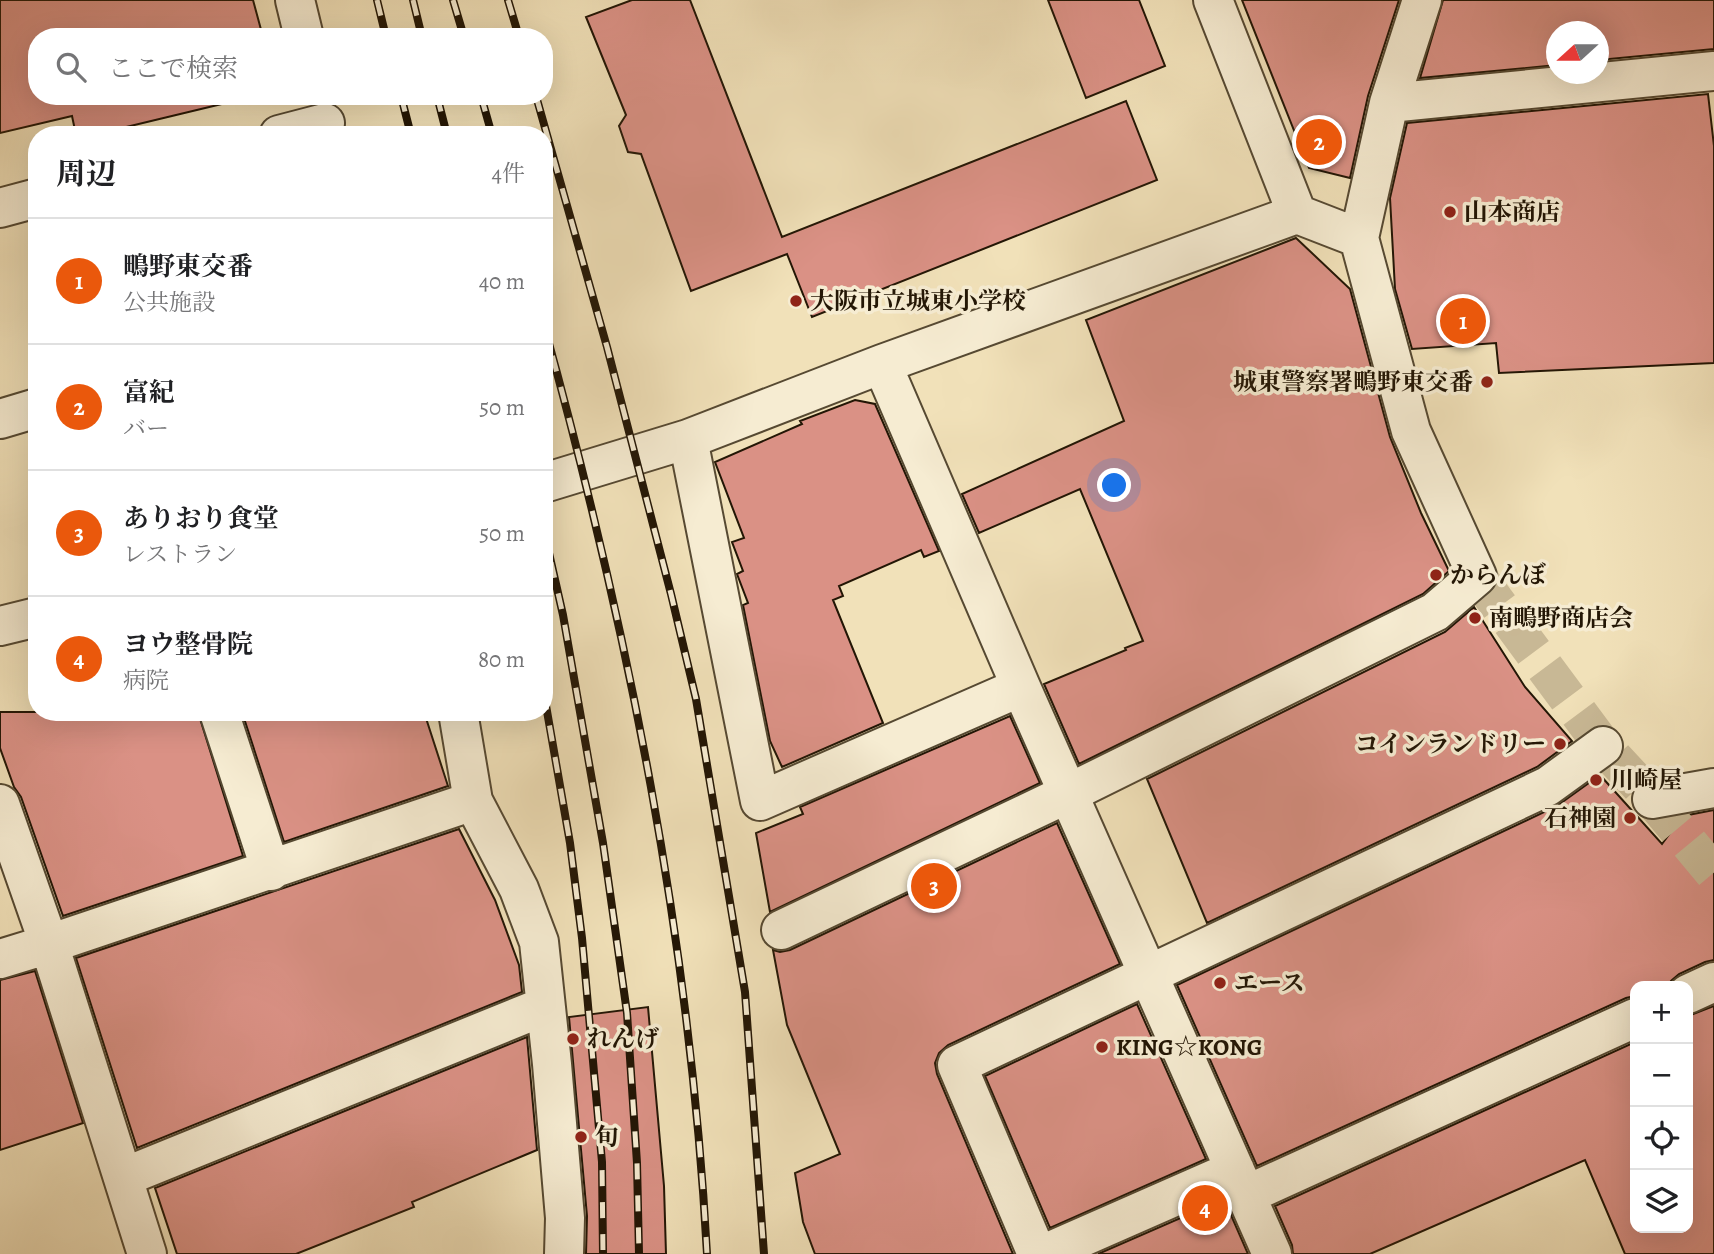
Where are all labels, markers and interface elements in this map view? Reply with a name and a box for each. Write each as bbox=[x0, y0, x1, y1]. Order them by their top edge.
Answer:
north arrow bbox=[1546, 21, 1609, 84]
search box bbox=[28, 28, 553, 105]
icon: search bbox=[52, 48, 90, 86]
text: ここで検索 bbox=[108, 51, 238, 86]
pin: 2 bbox=[1296, 116, 1342, 168]
text: 周辺 bbox=[56, 154, 116, 194]
text: 4件 bbox=[492, 158, 525, 189]
place label: 山本商店 bbox=[1464, 196, 1560, 228]
marker: 山本商店 bbox=[1442, 204, 1458, 220]
text: 鴫野東交番 bbox=[123, 249, 253, 284]
text: 1 bbox=[75, 266, 83, 297]
text: 40 m bbox=[479, 266, 525, 297]
place label: 大阪市立城東小学校 bbox=[810, 285, 1026, 317]
text: 公共施設 bbox=[123, 287, 215, 318]
marker: 大阪市立城東小学校 bbox=[788, 293, 804, 309]
pin: 1 bbox=[1440, 295, 1486, 347]
place label: 城東警察署鴫野東交番 bbox=[1233, 366, 1473, 398]
marker: 城東警察署鴫野東交番 bbox=[1479, 374, 1495, 390]
text: 富紀 bbox=[123, 375, 175, 410]
text: 2 bbox=[73, 392, 85, 423]
text: 50 m bbox=[479, 392, 525, 423]
text: バー bbox=[123, 413, 169, 444]
your location bbox=[1097, 468, 1131, 502]
text: ありおり食堂 bbox=[123, 501, 279, 536]
text: 3 bbox=[74, 518, 84, 549]
text: 50 m bbox=[479, 518, 525, 549]
text: レストラン bbox=[123, 539, 237, 570]
place label: からんぼ bbox=[1450, 559, 1546, 591]
marker: からんぼ bbox=[1428, 567, 1444, 583]
place label: 南鴫野商店会 bbox=[1489, 602, 1633, 634]
marker: 南鴫野商店会 bbox=[1467, 610, 1483, 626]
text: ヨウ整骨院 bbox=[123, 627, 253, 662]
text: 4 bbox=[74, 644, 84, 675]
text: 80 m bbox=[478, 644, 525, 675]
text: 病院 bbox=[123, 665, 169, 696]
place label: コインランドリー bbox=[1355, 728, 1546, 760]
marker: コインランドリー bbox=[1552, 736, 1568, 752]
place label: 川崎屋 bbox=[1610, 764, 1682, 796]
marker: 川崎屋 bbox=[1588, 772, 1604, 788]
place label: 石神園 bbox=[1544, 802, 1616, 834]
marker: 石神園 bbox=[1622, 810, 1638, 826]
pin: 3 bbox=[911, 860, 957, 912]
place label: エース bbox=[1234, 967, 1305, 999]
marker: エース bbox=[1212, 975, 1228, 991]
map controls bbox=[1630, 981, 1693, 1233]
button: + bbox=[1630, 981, 1693, 1044]
place label: れんげ bbox=[587, 1023, 659, 1055]
marker: れんげ bbox=[565, 1031, 581, 1047]
place label: KING☆KONG bbox=[1116, 1031, 1262, 1063]
marker: KING☆KONG bbox=[1094, 1039, 1110, 1055]
button: − bbox=[1630, 1044, 1693, 1107]
button: locate bbox=[1630, 1107, 1693, 1170]
place label: 旬 bbox=[595, 1121, 619, 1153]
marker: 旬 bbox=[573, 1129, 589, 1145]
button: layers bbox=[1630, 1170, 1693, 1233]
pin: 4 bbox=[1182, 1182, 1228, 1234]

